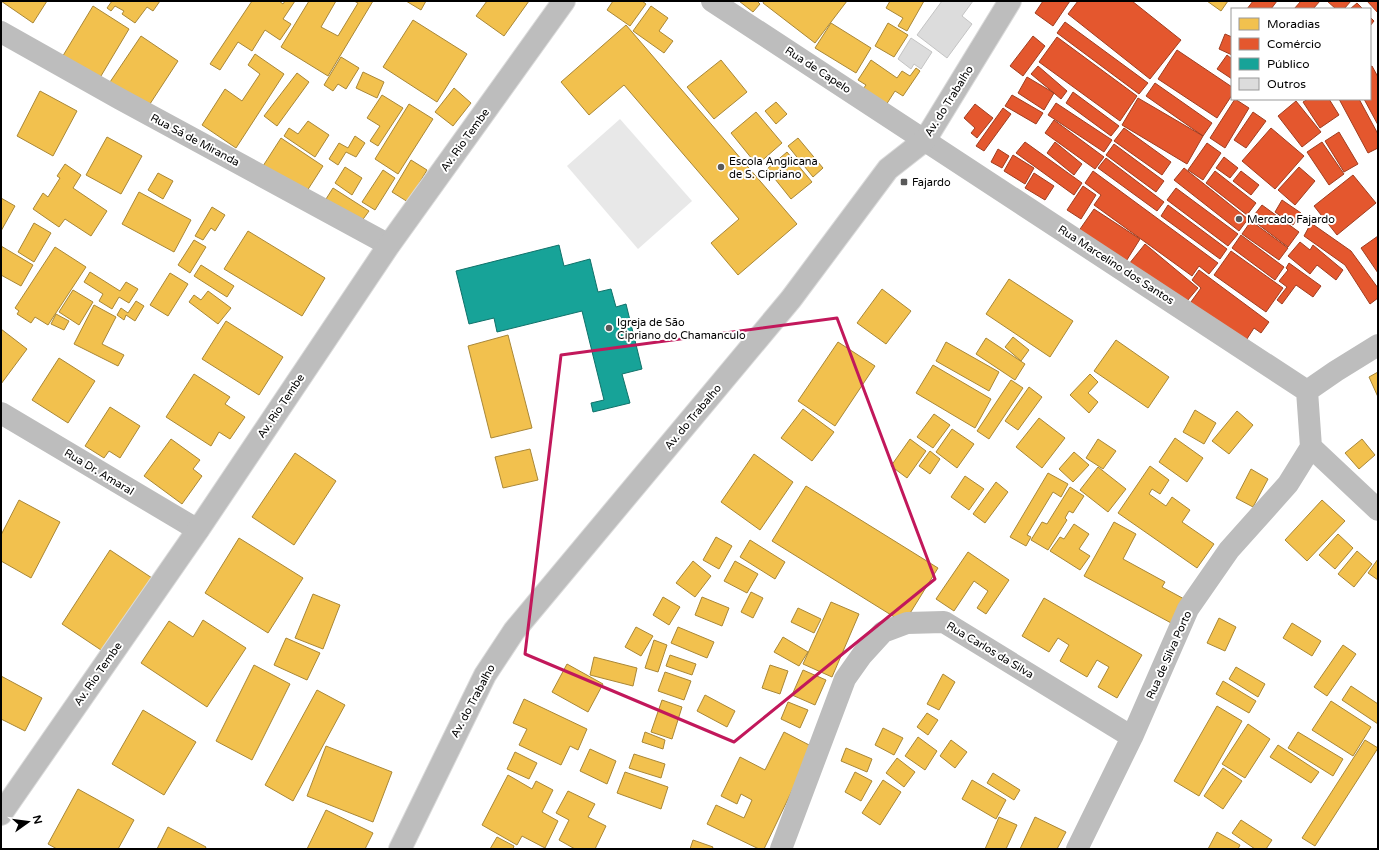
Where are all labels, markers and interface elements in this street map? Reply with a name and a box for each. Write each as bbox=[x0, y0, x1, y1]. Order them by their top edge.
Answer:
legend bbox=[1231, 8, 1371, 100]
text: Moradias bbox=[1267, 17, 1320, 31]
text: Comércio bbox=[1267, 37, 1321, 51]
street label: Rua de Capelo bbox=[783, 44, 854, 96]
text: Público bbox=[1267, 57, 1309, 71]
street label: Av. do Trabalho bbox=[922, 63, 976, 139]
text: Outros bbox=[1267, 77, 1306, 91]
street label: Av. Rio Tembe bbox=[438, 106, 492, 174]
street label: Rua Sá de Miranda bbox=[148, 111, 242, 169]
place label: Escola Anglicana de S. Cipriano bbox=[729, 155, 818, 181]
marker: Escola Anglicana de S. Cipriano bbox=[716, 162, 726, 172]
place label: Fajardo bbox=[912, 176, 951, 189]
marker: Fajardo bbox=[899, 177, 909, 187]
place label: Mercado Fajardo bbox=[1247, 213, 1335, 226]
marker: Mercado Fajardo bbox=[1234, 214, 1244, 224]
street label: Rua Marcelino dos Santos bbox=[1056, 223, 1176, 307]
place label: Igreja de São Cipriano do Chamanculo bbox=[617, 316, 746, 342]
marker: Igreja de São Cipriano do Chamanculo bbox=[604, 323, 614, 333]
street label: Av. Rio Tembe bbox=[255, 371, 307, 441]
street label: Av. do Trabalho bbox=[662, 382, 724, 452]
street label: Rua Dr. Amaral bbox=[62, 446, 136, 498]
street label: Rua de Silva Porto bbox=[1144, 608, 1194, 701]
street label: Rua Carlos da Silva bbox=[944, 619, 1036, 681]
street label: Av. Rio Tembe bbox=[71, 640, 125, 708]
street label: Av. do Trabalho bbox=[448, 662, 498, 740]
north arrow bbox=[8, 802, 48, 842]
text: N bbox=[30, 814, 45, 826]

